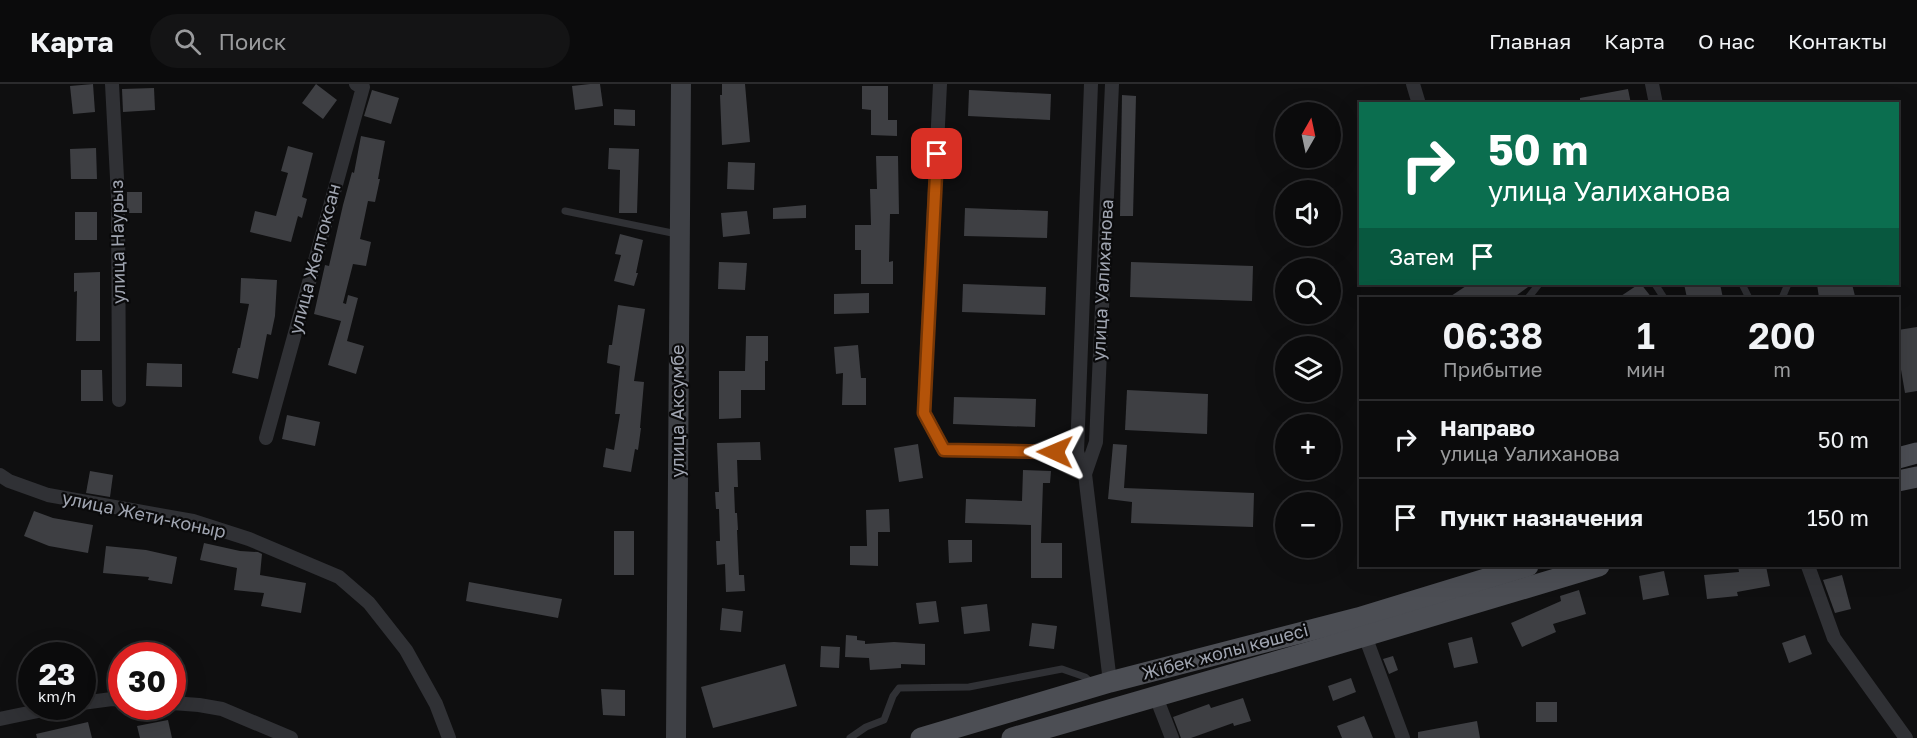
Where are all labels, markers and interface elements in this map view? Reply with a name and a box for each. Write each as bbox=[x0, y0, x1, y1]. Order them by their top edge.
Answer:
search box bbox=[150, 14, 570, 68]
text: Карта bbox=[30, 25, 114, 58]
icon: search bbox=[171, 25, 204, 58]
text: Поиск bbox=[219, 28, 286, 55]
text: Главная bbox=[1489, 28, 1571, 54]
text: Карта bbox=[1604, 28, 1665, 54]
text: О нас bbox=[1698, 28, 1755, 54]
text: Контакты bbox=[1788, 28, 1887, 54]
north arrow bbox=[1275, 102, 1341, 168]
map controls bbox=[1275, 102, 1341, 558]
text: 50 m bbox=[1488, 124, 1588, 174]
icon: right bbox=[1389, 126, 1467, 204]
pin bbox=[911, 128, 962, 179]
icon: arrive bbox=[920, 137, 953, 170]
text: улица Уалиханова bbox=[1488, 175, 1731, 207]
street label: улица Наурыз bbox=[105, 180, 129, 304]
button: sound bbox=[1275, 180, 1341, 246]
street label: улица Желтоксан bbox=[283, 181, 345, 337]
street label: улица Уалиханова bbox=[1087, 199, 1117, 361]
icon: arrive bbox=[1466, 240, 1499, 273]
text: Затем bbox=[1389, 243, 1454, 270]
button: search bbox=[1275, 258, 1341, 324]
text: 06:38 bbox=[1442, 314, 1543, 357]
text: 1 bbox=[1637, 314, 1655, 357]
text: 200 bbox=[1748, 314, 1816, 357]
button: layers bbox=[1275, 336, 1341, 402]
street label: улица Аксумбе bbox=[666, 345, 688, 477]
text: Прибытие bbox=[1443, 357, 1542, 381]
text: мин bbox=[1626, 357, 1665, 381]
text: m bbox=[1773, 357, 1791, 381]
button: + bbox=[1275, 414, 1341, 480]
text: Направо bbox=[1440, 414, 1535, 441]
position arrow bbox=[1023, 420, 1087, 484]
icon: right bbox=[1389, 423, 1422, 456]
text: 50 m bbox=[1818, 426, 1869, 453]
text: улица Уалиханова bbox=[1440, 441, 1620, 465]
street label: улица Жети-коныр bbox=[60, 486, 228, 542]
button: − bbox=[1275, 492, 1341, 558]
icon: arrive bbox=[1389, 501, 1422, 534]
text: Пункт назначения bbox=[1440, 504, 1643, 531]
text: 150 m bbox=[1807, 504, 1869, 531]
street label: Жібек жолы көшесі bbox=[1139, 618, 1310, 684]
speed limit sign: 30 bbox=[108, 642, 186, 720]
text: 23 bbox=[39, 656, 75, 692]
text: km/h bbox=[38, 687, 76, 705]

